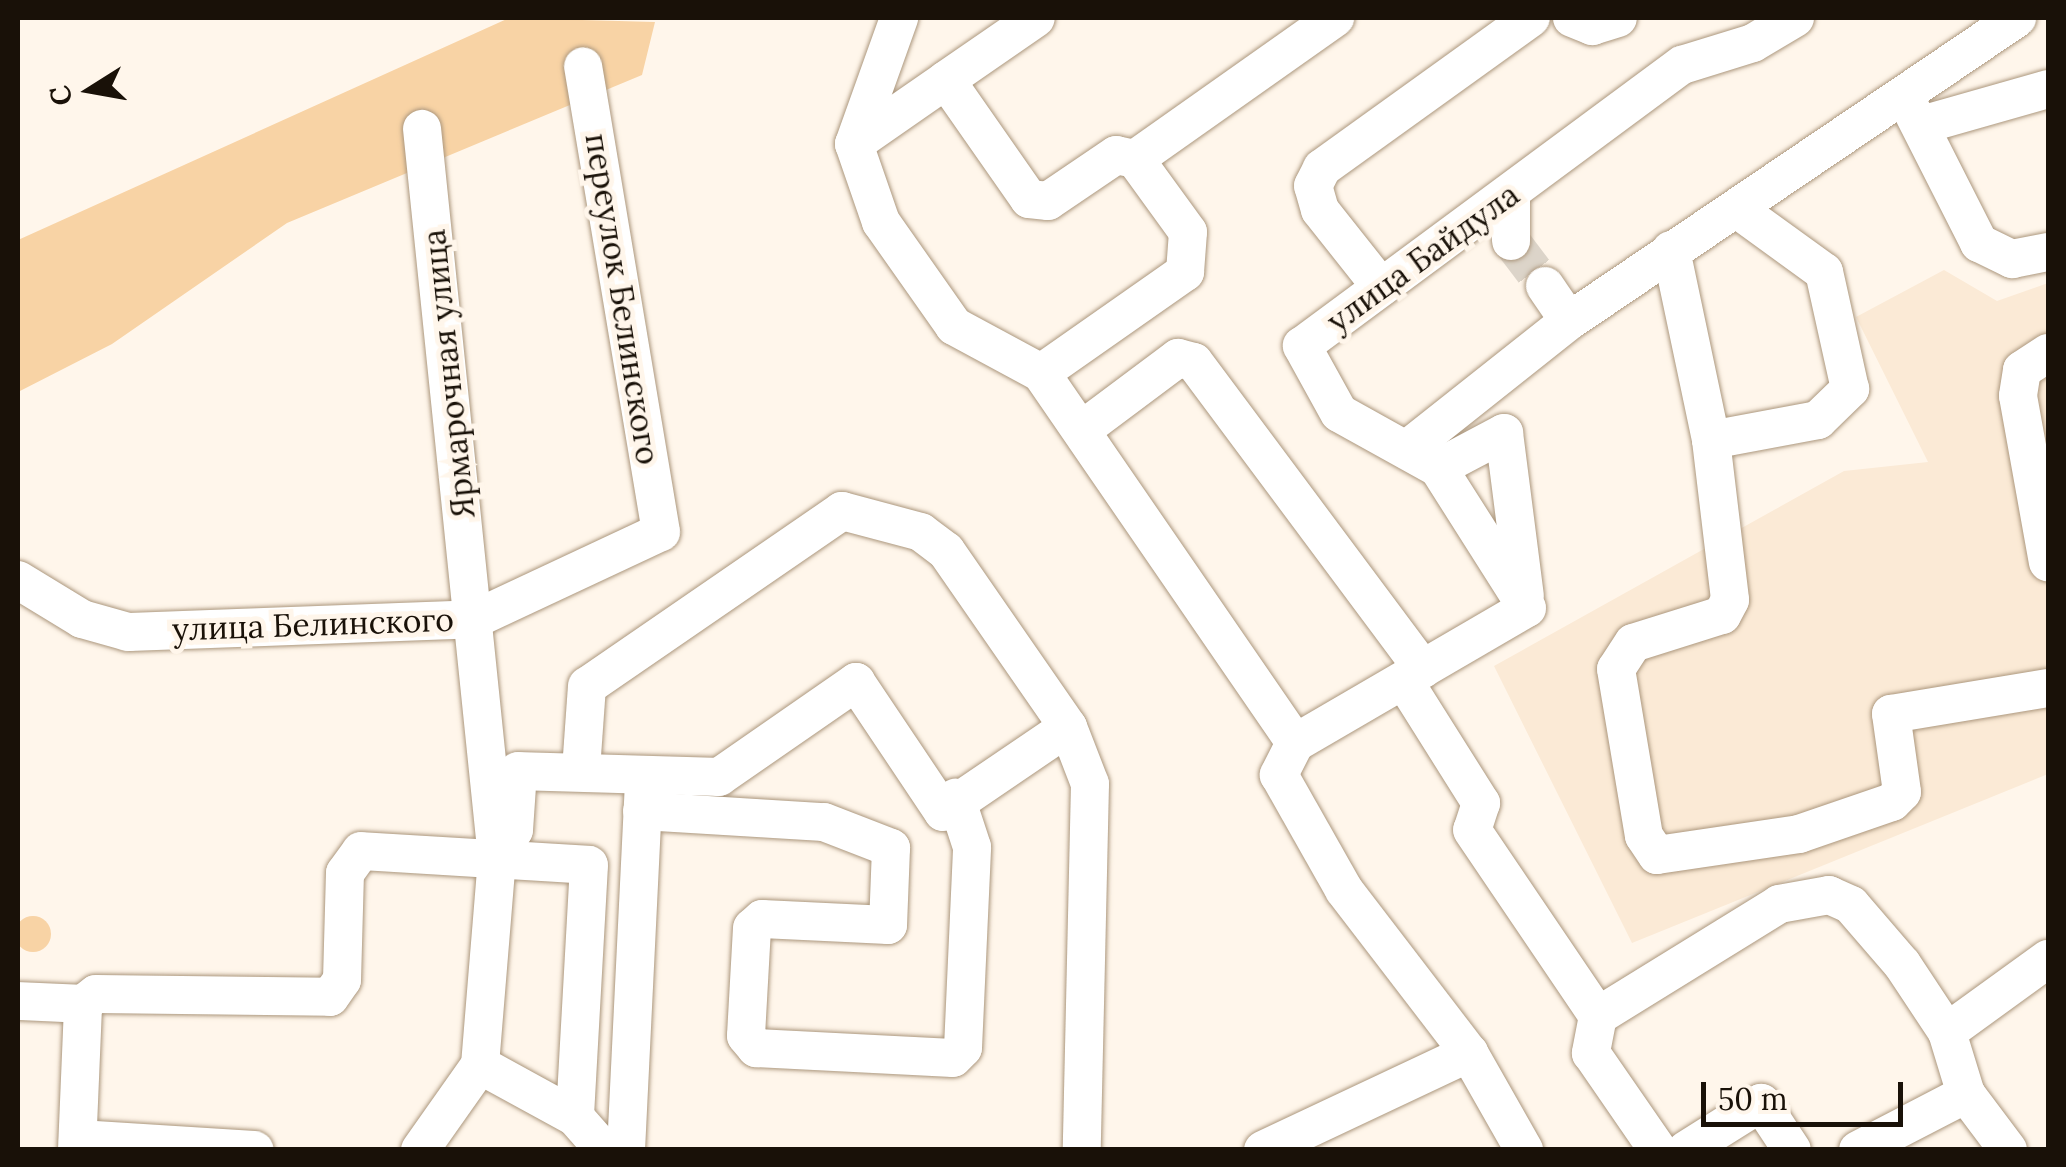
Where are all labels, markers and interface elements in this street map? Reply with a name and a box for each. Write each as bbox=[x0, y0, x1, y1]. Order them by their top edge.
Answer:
north arrow bbox=[40, 40, 140, 140]
text: С bbox=[41, 83, 80, 109]
street label: переулок Белинского bbox=[577, 131, 667, 467]
street label: улица Байдула bbox=[1319, 175, 1527, 341]
street label: Ярмарочная улица bbox=[415, 227, 483, 521]
street label: улица Белинского bbox=[171, 601, 455, 649]
scale bar bbox=[1706, 1062, 1908, 1124]
text: 50 m bbox=[1718, 1080, 1788, 1118]

